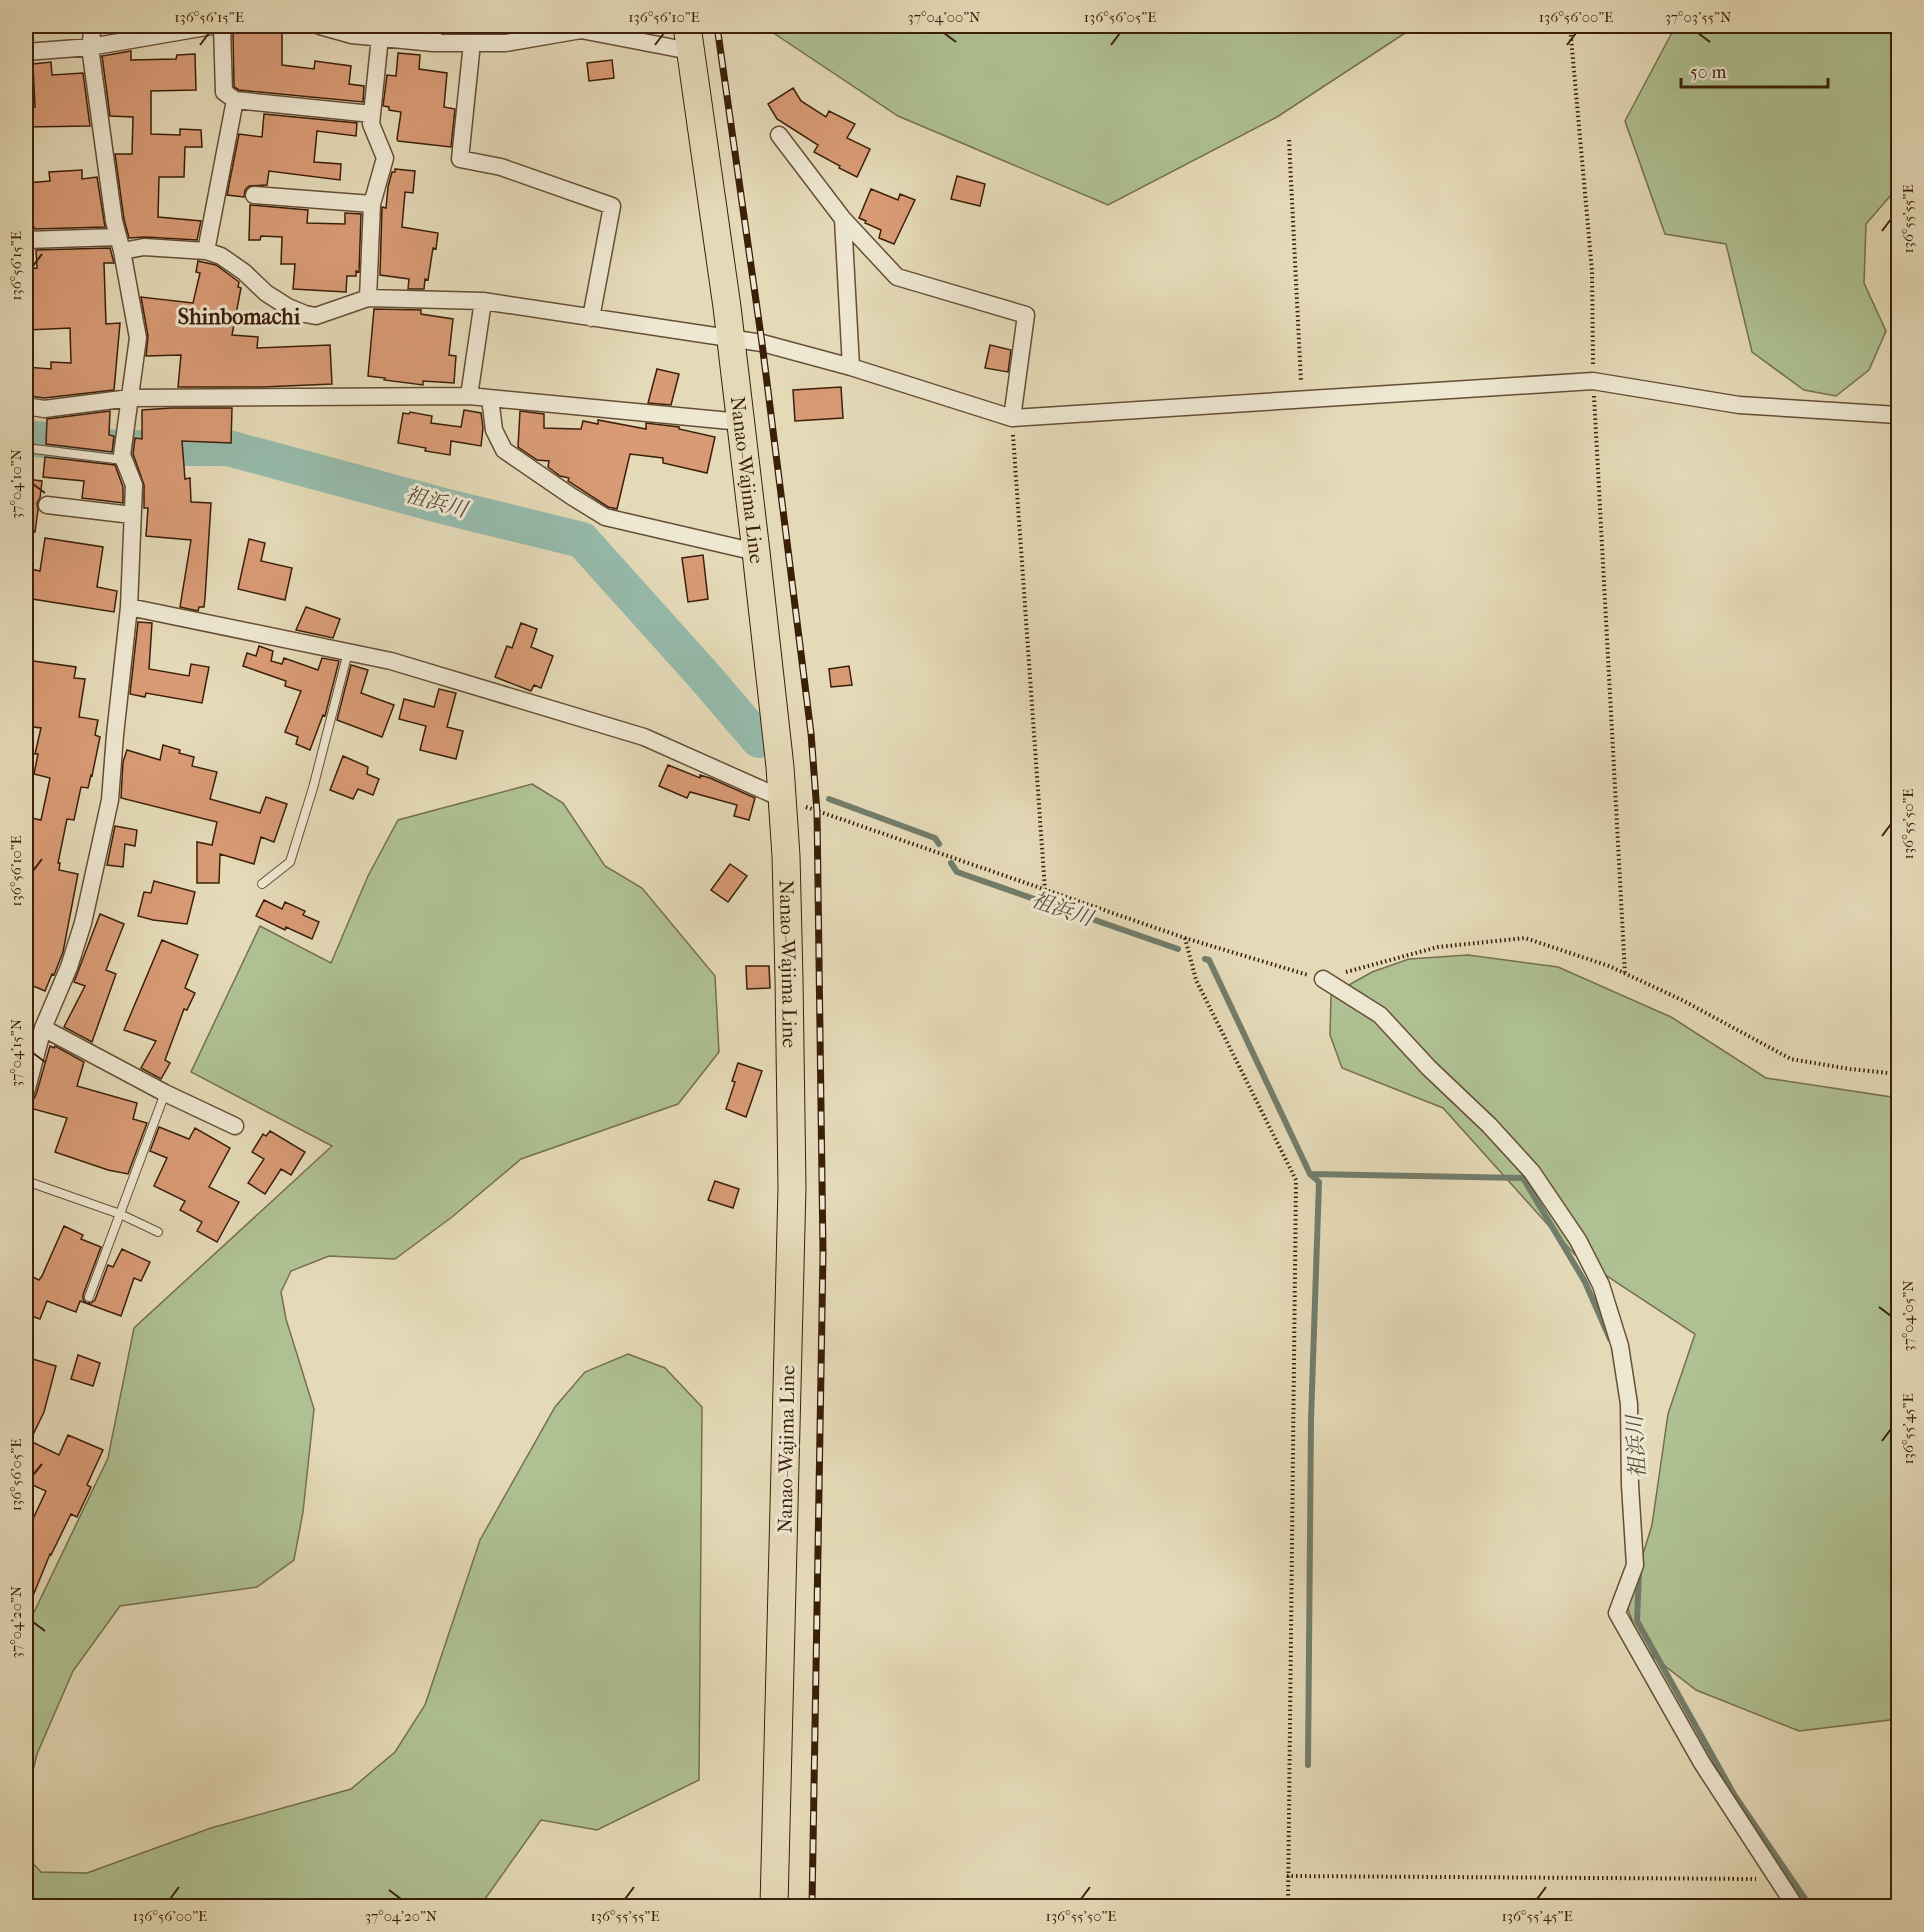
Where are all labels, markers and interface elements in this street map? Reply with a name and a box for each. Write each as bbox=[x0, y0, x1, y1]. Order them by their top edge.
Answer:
text: 136°56'15"E bbox=[174, 8, 244, 26]
text: 136°56'10"E bbox=[628, 8, 700, 26]
text: 37°04'00"N bbox=[908, 8, 981, 26]
text: 136°56'05"E bbox=[1084, 8, 1156, 26]
text: 136°56'00"E bbox=[1539, 8, 1613, 26]
text: 37°03'55"N bbox=[1665, 8, 1732, 26]
scale bar bbox=[1681, 51, 1828, 89]
text: 50 m bbox=[1690, 62, 1727, 83]
text: 136°55'55"E bbox=[1899, 184, 1917, 254]
text: 136°56'15"E bbox=[7, 231, 25, 301]
district label: Shinbomachi bbox=[178, 304, 301, 330]
street label: Nanao-Wajima Line bbox=[726, 395, 768, 565]
text: 37°04'10"N bbox=[7, 448, 25, 519]
water label: 祖浜川 bbox=[402, 482, 471, 522]
text: 136°55'50"E bbox=[1899, 789, 1917, 859]
text: 136°56'10"E bbox=[7, 835, 25, 907]
street label: Nanao-Wajima Line bbox=[775, 879, 801, 1048]
water label: 祖浜川 bbox=[1028, 887, 1098, 931]
text: 37°04'15"N bbox=[7, 1018, 25, 1087]
text: 37°04'05"N bbox=[1899, 1280, 1917, 1352]
street label: Nanao-Wajima Line bbox=[774, 1365, 799, 1533]
text: 136°55'45"E bbox=[1899, 1393, 1917, 1465]
water label: 祖浜川 bbox=[1622, 1413, 1650, 1479]
text: 136°56'05"E bbox=[7, 1439, 25, 1511]
text: 37°04'20"N bbox=[7, 1585, 25, 1658]
text: 136°56'00"E bbox=[133, 1907, 207, 1925]
text: 37°04'20"N bbox=[365, 1907, 438, 1925]
text: 136°55'55"E bbox=[590, 1907, 660, 1925]
text: 136°55'50"E bbox=[1046, 1907, 1116, 1925]
text: 136°55'45"E bbox=[1501, 1907, 1573, 1925]

